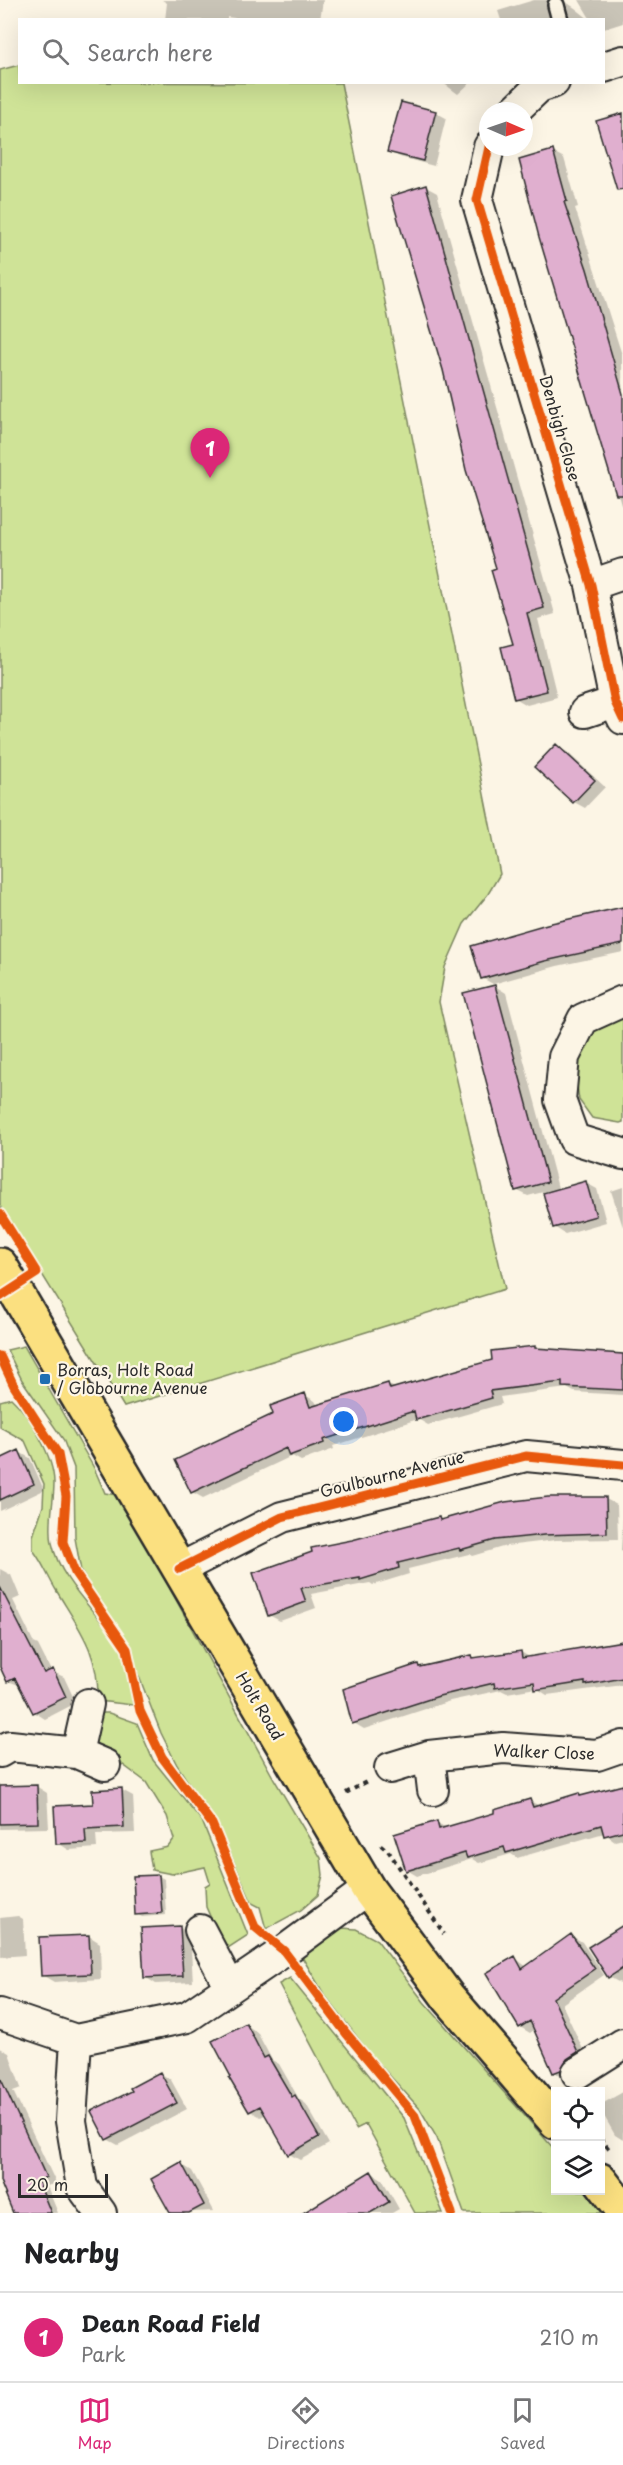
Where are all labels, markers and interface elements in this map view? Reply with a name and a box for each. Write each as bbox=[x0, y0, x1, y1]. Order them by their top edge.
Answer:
search box bbox=[18, 18, 605, 84]
icon: search bbox=[39, 35, 72, 68]
text: Search here bbox=[87, 35, 213, 68]
north arrow bbox=[479, 102, 533, 156]
street label: Denbigh Close bbox=[534, 372, 588, 484]
pin: 1 bbox=[190, 428, 230, 478]
place label: Borras, Holt Road / Globourne Avenue bbox=[57, 1357, 207, 1399]
marker: Borras, Holt Road / Globourne Avenue bbox=[38, 1372, 52, 1386]
your location bbox=[329, 1407, 358, 1436]
street label: Goulbourne Avenue bbox=[317, 1443, 467, 1503]
street label: Holt Road bbox=[231, 1667, 291, 1744]
street label: Walker Close bbox=[493, 1737, 595, 1765]
map controls bbox=[551, 2087, 605, 2195]
button: locate bbox=[551, 2087, 605, 2141]
button: layers bbox=[551, 2141, 605, 2195]
scale bar bbox=[18, 2171, 108, 2198]
text: 20 m bbox=[27, 2172, 68, 2196]
text: Nearby bbox=[24, 2233, 119, 2272]
text: Dean Road Field bbox=[81, 2306, 260, 2339]
text: 1 bbox=[39, 2322, 48, 2352]
text: 210 m bbox=[540, 2322, 599, 2352]
text: Park bbox=[81, 2339, 126, 2369]
tab: Map bbox=[78, 2394, 112, 2454]
tab: Directions bbox=[267, 2394, 345, 2454]
tab: Saved bbox=[500, 2394, 545, 2454]

